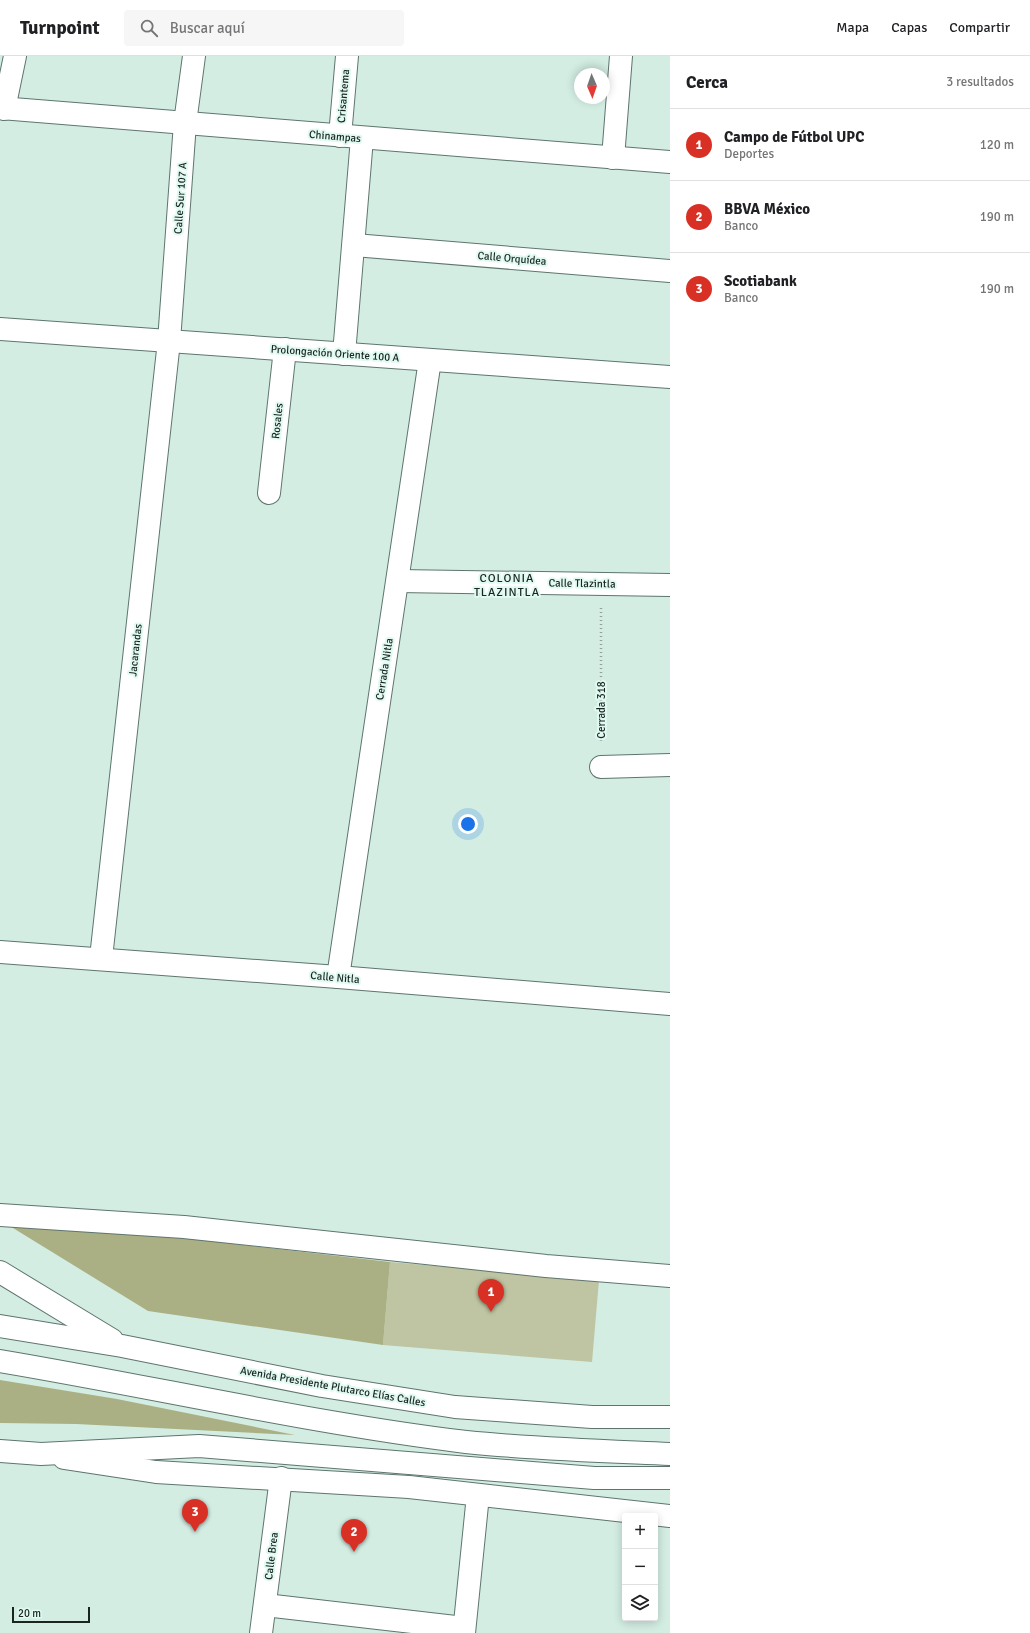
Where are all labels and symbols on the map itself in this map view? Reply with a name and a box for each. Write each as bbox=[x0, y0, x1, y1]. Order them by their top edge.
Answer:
street label: Crisantema bbox=[335, 68, 352, 123]
north arrow bbox=[574, 68, 610, 104]
street label: Chinampas bbox=[308, 128, 362, 145]
street label: Calle Sur 107 A bbox=[172, 161, 190, 234]
street label: Calle Orquídea bbox=[477, 249, 547, 268]
street label: Prolongación Oriente 100 A bbox=[270, 343, 400, 364]
street label: Rosales bbox=[269, 402, 286, 440]
district label: COLONIA TLAZINTLA bbox=[474, 571, 540, 600]
street label: Calle Tlazintla bbox=[548, 576, 616, 591]
street label: Jacarandas bbox=[126, 623, 145, 677]
street label: Cerrada Nitla bbox=[373, 637, 396, 701]
street label: Cerrada 318 bbox=[595, 681, 608, 739]
your location bbox=[458, 814, 478, 834]
street label: Calle Nitla bbox=[310, 969, 361, 986]
pin: 1 bbox=[478, 1279, 504, 1312]
street label: Avenida Presidente Plutarco Elías Calles bbox=[239, 1364, 427, 1409]
pin: 3 bbox=[182, 1499, 208, 1532]
pin: 2 bbox=[341, 1519, 367, 1552]
street label: Calle Brea bbox=[262, 1531, 281, 1581]
scale bar bbox=[12, 1605, 90, 1624]

